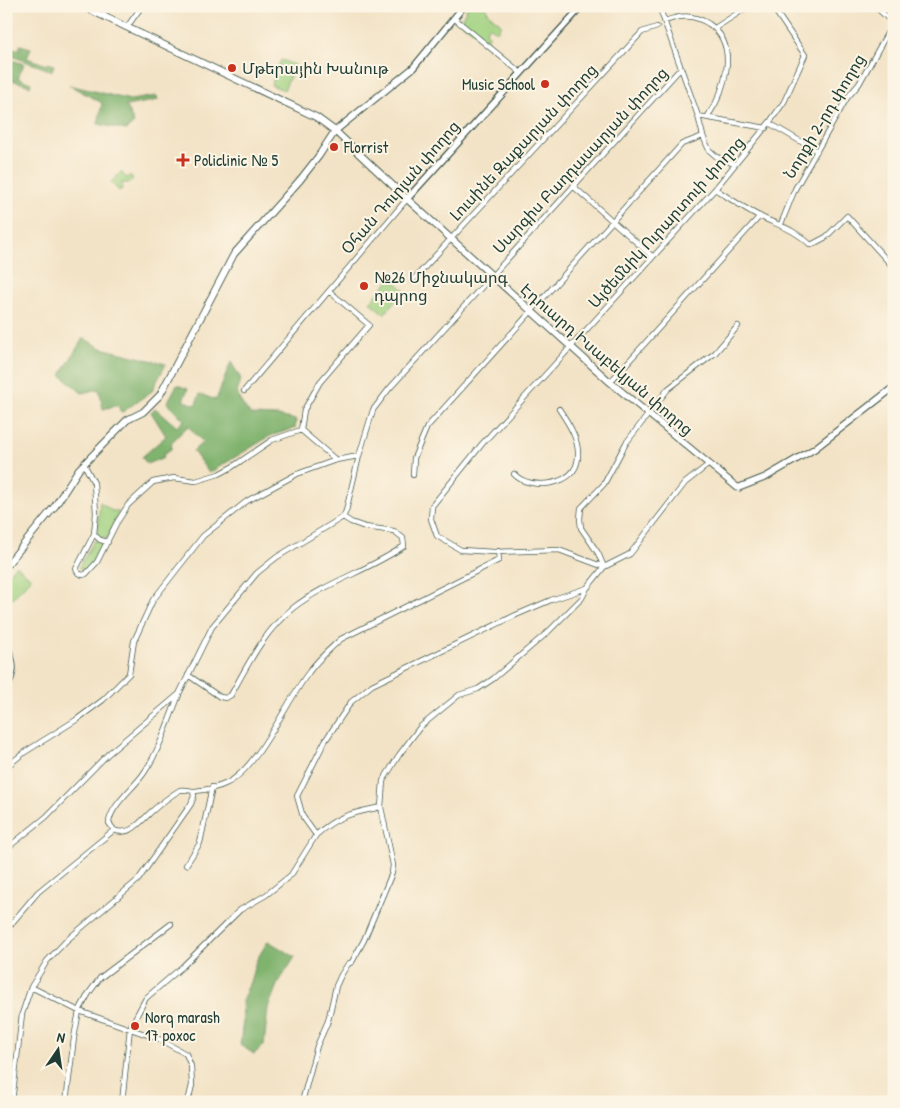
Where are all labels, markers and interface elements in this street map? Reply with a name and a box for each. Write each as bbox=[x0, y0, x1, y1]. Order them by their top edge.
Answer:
street label: Նորքի 2-րդ փողոց bbox=[778, 49, 870, 183]
place label: Մթերային Խանութ bbox=[242, 57, 389, 79]
street label: Լուսինե Զաքարյան փողոց bbox=[444, 59, 602, 225]
marker: Մթերային Խանութ bbox=[226, 62, 238, 74]
street label: Սարգիս Բաղդասարյան փողոց bbox=[487, 62, 673, 258]
place label: Music School bbox=[462, 73, 536, 95]
marker: Music School bbox=[539, 78, 551, 90]
street label: Օհան Դուրյան փողոց bbox=[336, 115, 464, 259]
street label: Այծեմնիկ Ուրարտուի փողոց bbox=[583, 131, 749, 313]
place label: Florrist bbox=[343, 136, 389, 158]
marker: Florrist bbox=[328, 141, 340, 153]
place label: Policlinic № 5 bbox=[194, 149, 279, 171]
marker: Policlinic № 5 bbox=[176, 153, 190, 167]
place label: №26 Միջնակարգ դպրոց bbox=[374, 266, 509, 306]
street label: Էդուարդ Իսաբեկյան փողոց bbox=[516, 278, 698, 440]
marker: №26 Միջնակարգ դպրոց bbox=[358, 280, 370, 292]
place label: Norq marash 17 poxoc bbox=[145, 1006, 220, 1046]
marker: Norq marash 17 poxoc bbox=[129, 1020, 141, 1032]
north arrow bbox=[32, 1026, 82, 1076]
text: N bbox=[55, 1027, 67, 1047]

